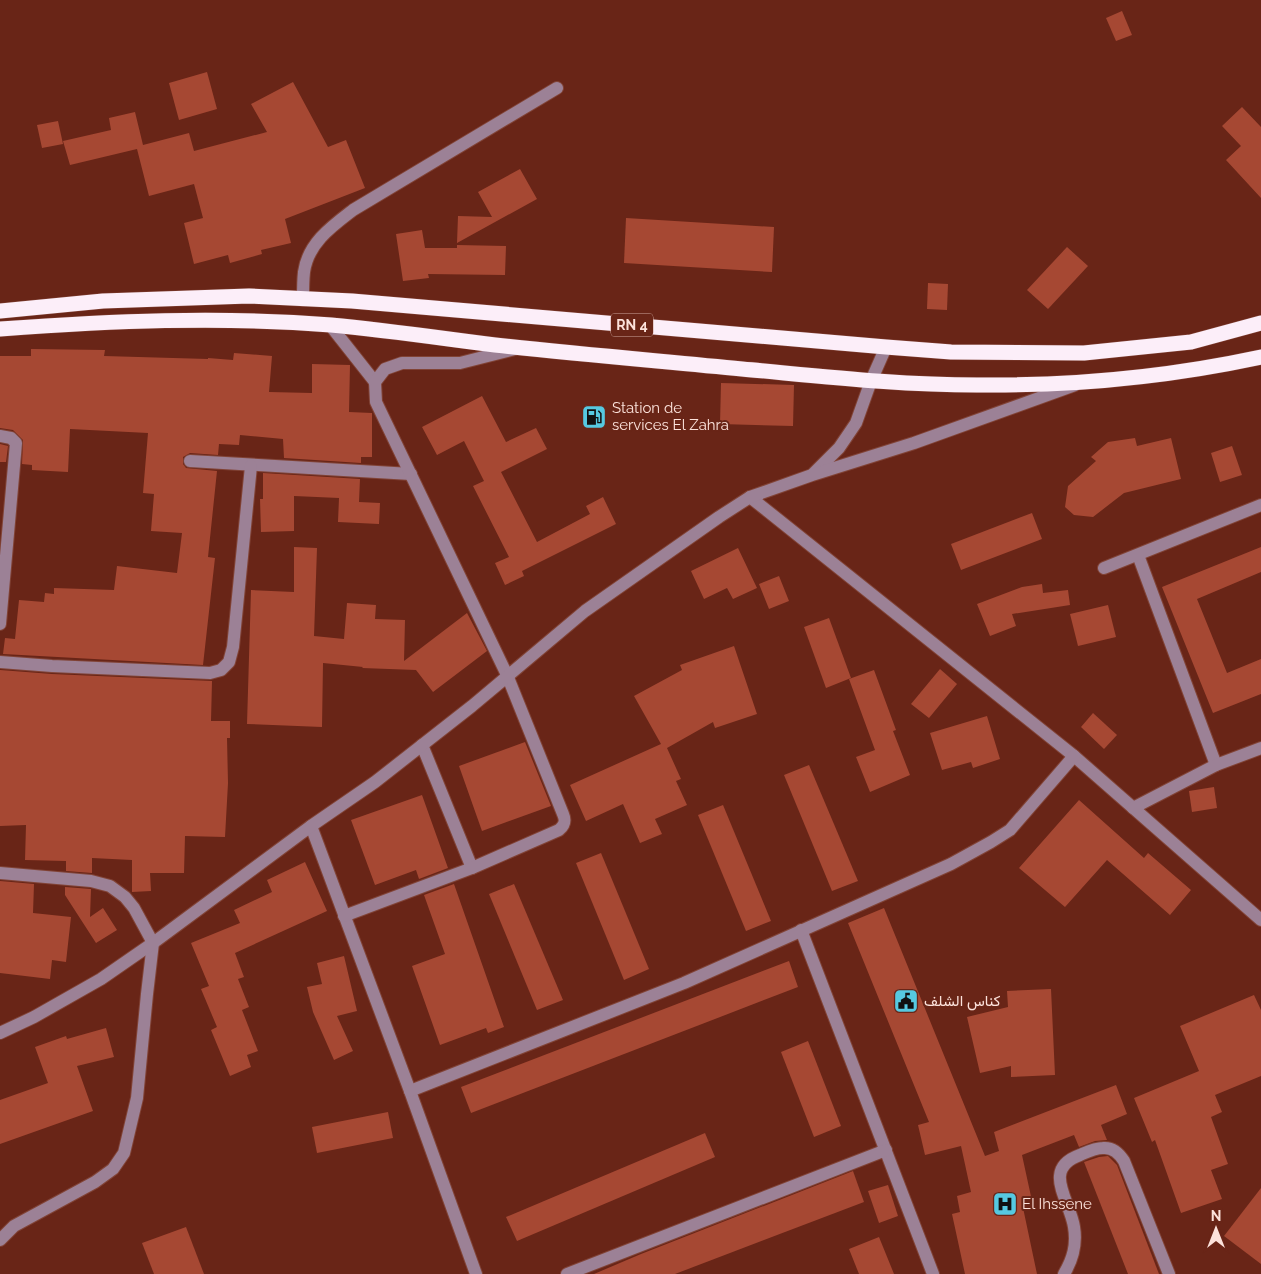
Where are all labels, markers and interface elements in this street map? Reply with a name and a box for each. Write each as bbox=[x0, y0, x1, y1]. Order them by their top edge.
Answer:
road number: RN 4 bbox=[611, 314, 653, 336]
place label: Station de services El Zahra bbox=[612, 399, 729, 434]
fuel station icon: Station de services El Zahra bbox=[581, 404, 607, 430]
public building icon: كناس الشلف bbox=[893, 988, 919, 1014]
place label: كناس الشلف bbox=[924, 992, 1001, 1011]
hospital icon: El Ihssene bbox=[992, 1191, 1018, 1217]
place label: El Ihssene bbox=[1022, 1195, 1092, 1213]
north arrow bbox=[1191, 1204, 1241, 1254]
text: N bbox=[1211, 1208, 1221, 1224]

